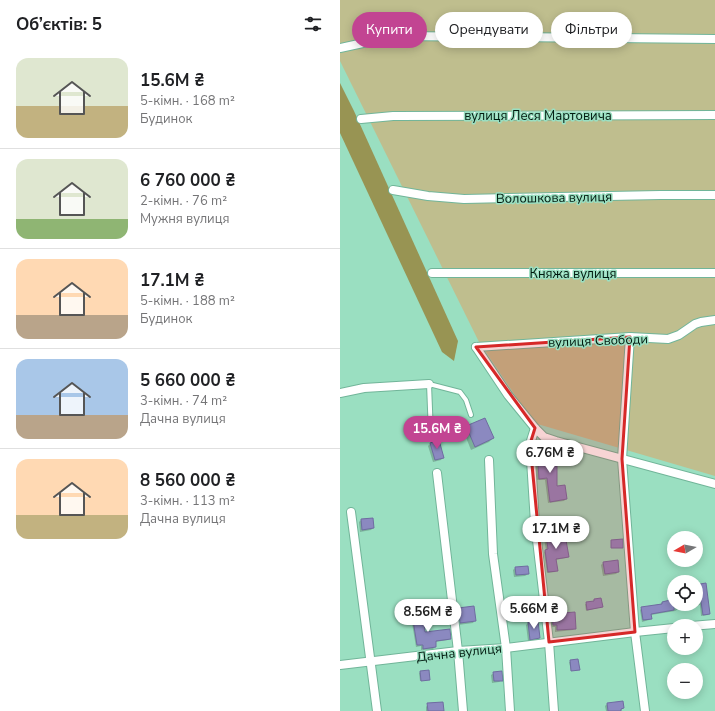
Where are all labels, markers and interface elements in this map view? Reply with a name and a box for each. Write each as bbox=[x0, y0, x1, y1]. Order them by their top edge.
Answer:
chip: Купити bbox=[352, 12, 427, 48]
chip: Орендувати bbox=[435, 12, 543, 48]
chip: Фільтри bbox=[551, 12, 632, 48]
text: Об’єктів: 5 bbox=[16, 13, 102, 36]
icon: filters bbox=[302, 13, 324, 35]
text: 15.6M ₴ bbox=[140, 69, 204, 92]
icon: home bbox=[48, 74, 96, 122]
text: 5-кімн. · 168 m² bbox=[140, 92, 235, 110]
street label: вулиця Леся Мартовича bbox=[464, 107, 612, 125]
text: Будинок bbox=[140, 110, 192, 128]
text: 6 760 000 ₴ bbox=[140, 169, 235, 192]
icon: home bbox=[48, 175, 96, 223]
street label: Волошкова вулиця bbox=[496, 188, 612, 208]
text: 2-кімн. · 76 m² bbox=[140, 192, 227, 210]
text: Мужня вулиця bbox=[140, 210, 229, 228]
street label: Княжа вулиця bbox=[530, 265, 616, 283]
text: 17.1M ₴ bbox=[140, 269, 204, 292]
icon: home bbox=[48, 275, 96, 323]
text: 5-кімн. · 188 m² bbox=[140, 292, 235, 310]
text: Будинок bbox=[140, 310, 192, 328]
street label: вулиця Свободи bbox=[548, 330, 648, 352]
text: 5 660 000 ₴ bbox=[140, 369, 235, 392]
icon: home bbox=[48, 375, 96, 423]
text: 3-кімн. · 74 m² bbox=[140, 392, 227, 410]
text: Дачна вулиця bbox=[140, 410, 226, 428]
pin: 15.6M ₴ bbox=[400, 416, 474, 450]
text: 15.6M ₴ bbox=[412, 420, 462, 438]
pin: 6.76M ₴ bbox=[513, 440, 587, 474]
text: 6.76M ₴ bbox=[525, 444, 575, 462]
text: 8 560 000 ₴ bbox=[140, 469, 235, 492]
icon: home bbox=[48, 475, 96, 523]
text: 3-кімн. · 113 m² bbox=[140, 492, 235, 510]
text: Дачна вулиця bbox=[140, 510, 226, 528]
pin: 17.1M ₴ bbox=[519, 516, 593, 550]
text: 17.1M ₴ bbox=[531, 520, 581, 538]
north arrow bbox=[667, 531, 703, 567]
map controls bbox=[667, 531, 703, 699]
button: locate bbox=[667, 575, 703, 611]
pin: 5.66M ₴ bbox=[497, 596, 571, 630]
pin: 8.56M ₴ bbox=[391, 599, 465, 633]
text: 5.66M ₴ bbox=[509, 600, 559, 618]
text: 8.56M ₴ bbox=[403, 603, 453, 621]
button: + bbox=[667, 619, 703, 655]
street label: Дачна вулиця bbox=[416, 640, 503, 666]
button: − bbox=[667, 663, 703, 699]

